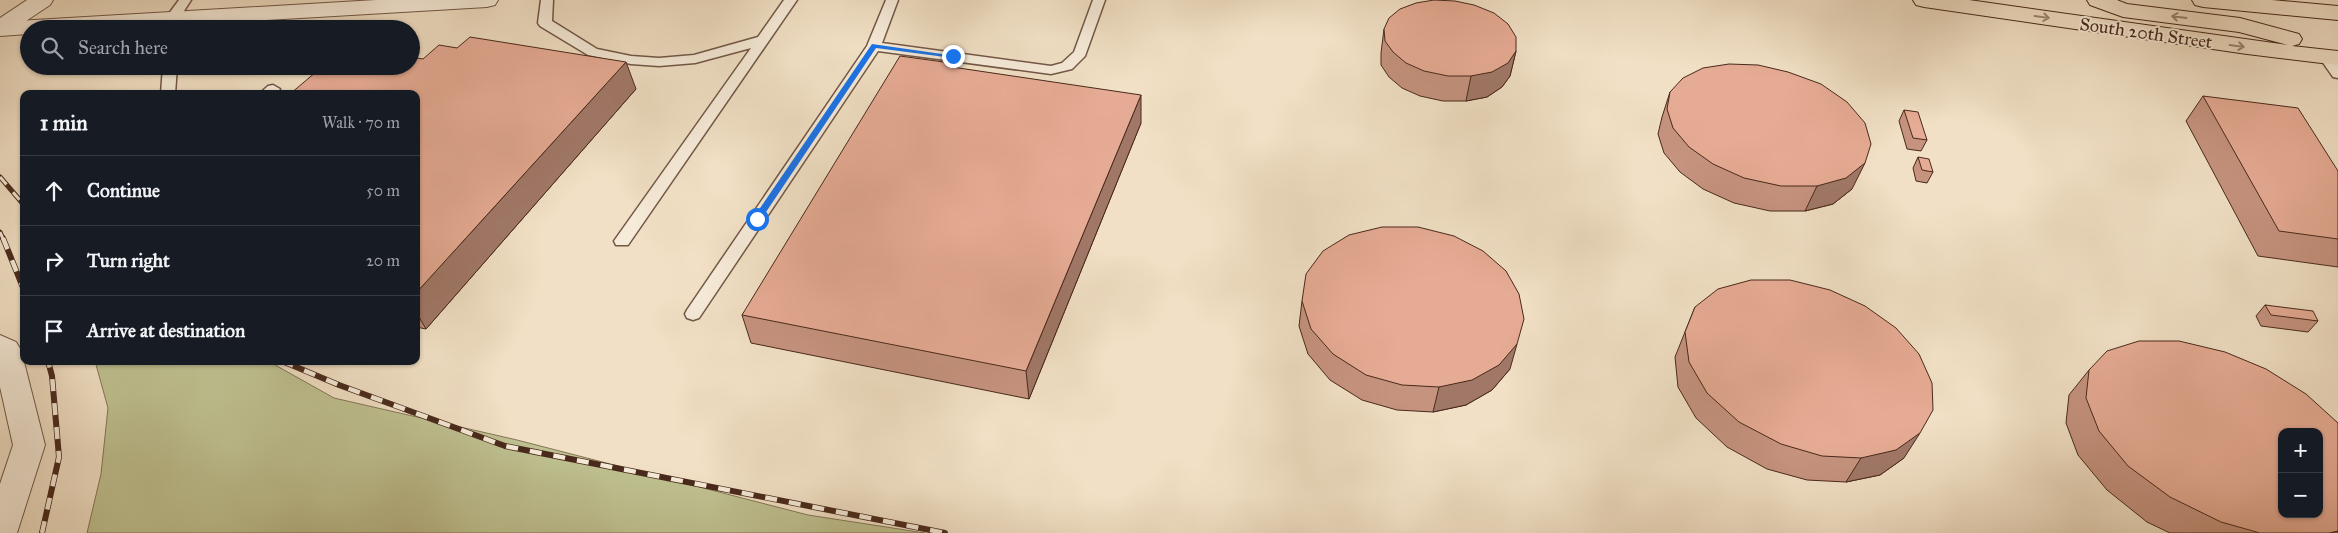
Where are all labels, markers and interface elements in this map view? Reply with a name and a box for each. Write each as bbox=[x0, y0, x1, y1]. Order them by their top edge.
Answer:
one-way arrow bbox=[2171, 12, 2187, 22]
one-way arrow bbox=[2033, 13, 2049, 23]
street label: South 20th Street bbox=[2078, 13, 2214, 53]
search box bbox=[20, 20, 420, 75]
icon: search bbox=[38, 34, 66, 62]
text: Search here bbox=[78, 36, 168, 59]
one-way arrow bbox=[2229, 41, 2245, 51]
route end bbox=[942, 45, 965, 68]
text: 1 min bbox=[40, 110, 88, 136]
text: Walk · 70 m bbox=[322, 113, 400, 132]
icon: ahead bbox=[40, 177, 68, 205]
text: Continue bbox=[87, 179, 160, 202]
text: 50 m bbox=[366, 181, 400, 200]
route start bbox=[746, 208, 769, 231]
icon: right bbox=[40, 247, 68, 275]
text: Turn right bbox=[87, 249, 170, 272]
text: 20 m bbox=[366, 251, 400, 270]
icon: arrive bbox=[40, 317, 68, 345]
text: Arrive at destination bbox=[87, 319, 245, 342]
map controls bbox=[2278, 428, 2323, 518]
button: + bbox=[2278, 428, 2323, 473]
button: − bbox=[2278, 473, 2323, 518]

